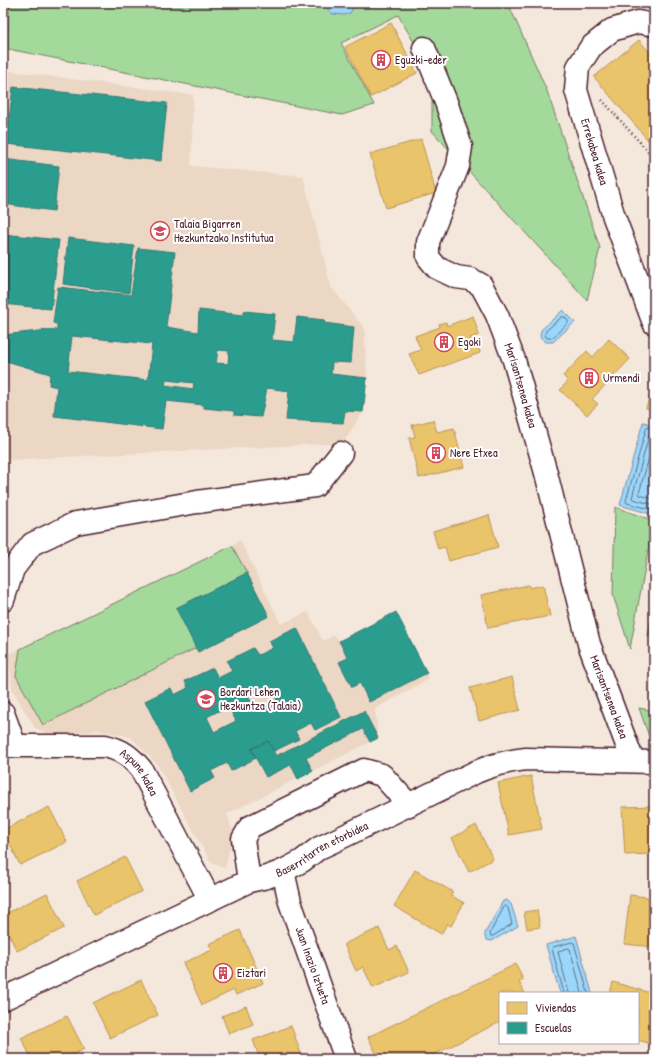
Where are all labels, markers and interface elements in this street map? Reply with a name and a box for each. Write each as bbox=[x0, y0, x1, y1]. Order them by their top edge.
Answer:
building icon: Eguzki-eder bbox=[370, 49, 392, 71]
place label: Eguzki-eder bbox=[395, 51, 447, 68]
street label: Errekabea kalea bbox=[577, 116, 613, 187]
place label: Talaia Bigarren Hezkuntzako Institutua bbox=[174, 215, 274, 246]
school or university icon: Talaia Bigarren Hezkuntzako Institutua bbox=[149, 220, 171, 242]
building icon: Egoki bbox=[433, 331, 455, 353]
place label: Egoki bbox=[458, 333, 481, 350]
street label: Marisantsenea kalea bbox=[500, 340, 542, 430]
building icon: Urmendi bbox=[578, 367, 600, 389]
place label: Urmendi bbox=[603, 369, 640, 386]
building icon: Nere Etxea bbox=[425, 442, 447, 464]
place label: Nere Etxea bbox=[450, 444, 498, 461]
street label: Marisantsenea kalea bbox=[586, 653, 633, 741]
place label: Bordari Lehen Hezkuntza (Talaia) bbox=[220, 683, 301, 714]
school or university icon: Bordari Lehen Hezkuntza (Talaia) bbox=[195, 688, 217, 710]
street label: Aspune kalea bbox=[117, 744, 163, 799]
street label: Baserritarren etorbidea bbox=[273, 817, 371, 881]
street label: Juan Inazio Iztueta bbox=[291, 924, 335, 1006]
building icon: Eiztari bbox=[212, 962, 234, 984]
place label: Eiztari bbox=[237, 964, 266, 981]
legend bbox=[499, 992, 639, 1044]
text: Viviendas bbox=[535, 999, 577, 1016]
text: Escuelas bbox=[535, 1019, 572, 1036]

